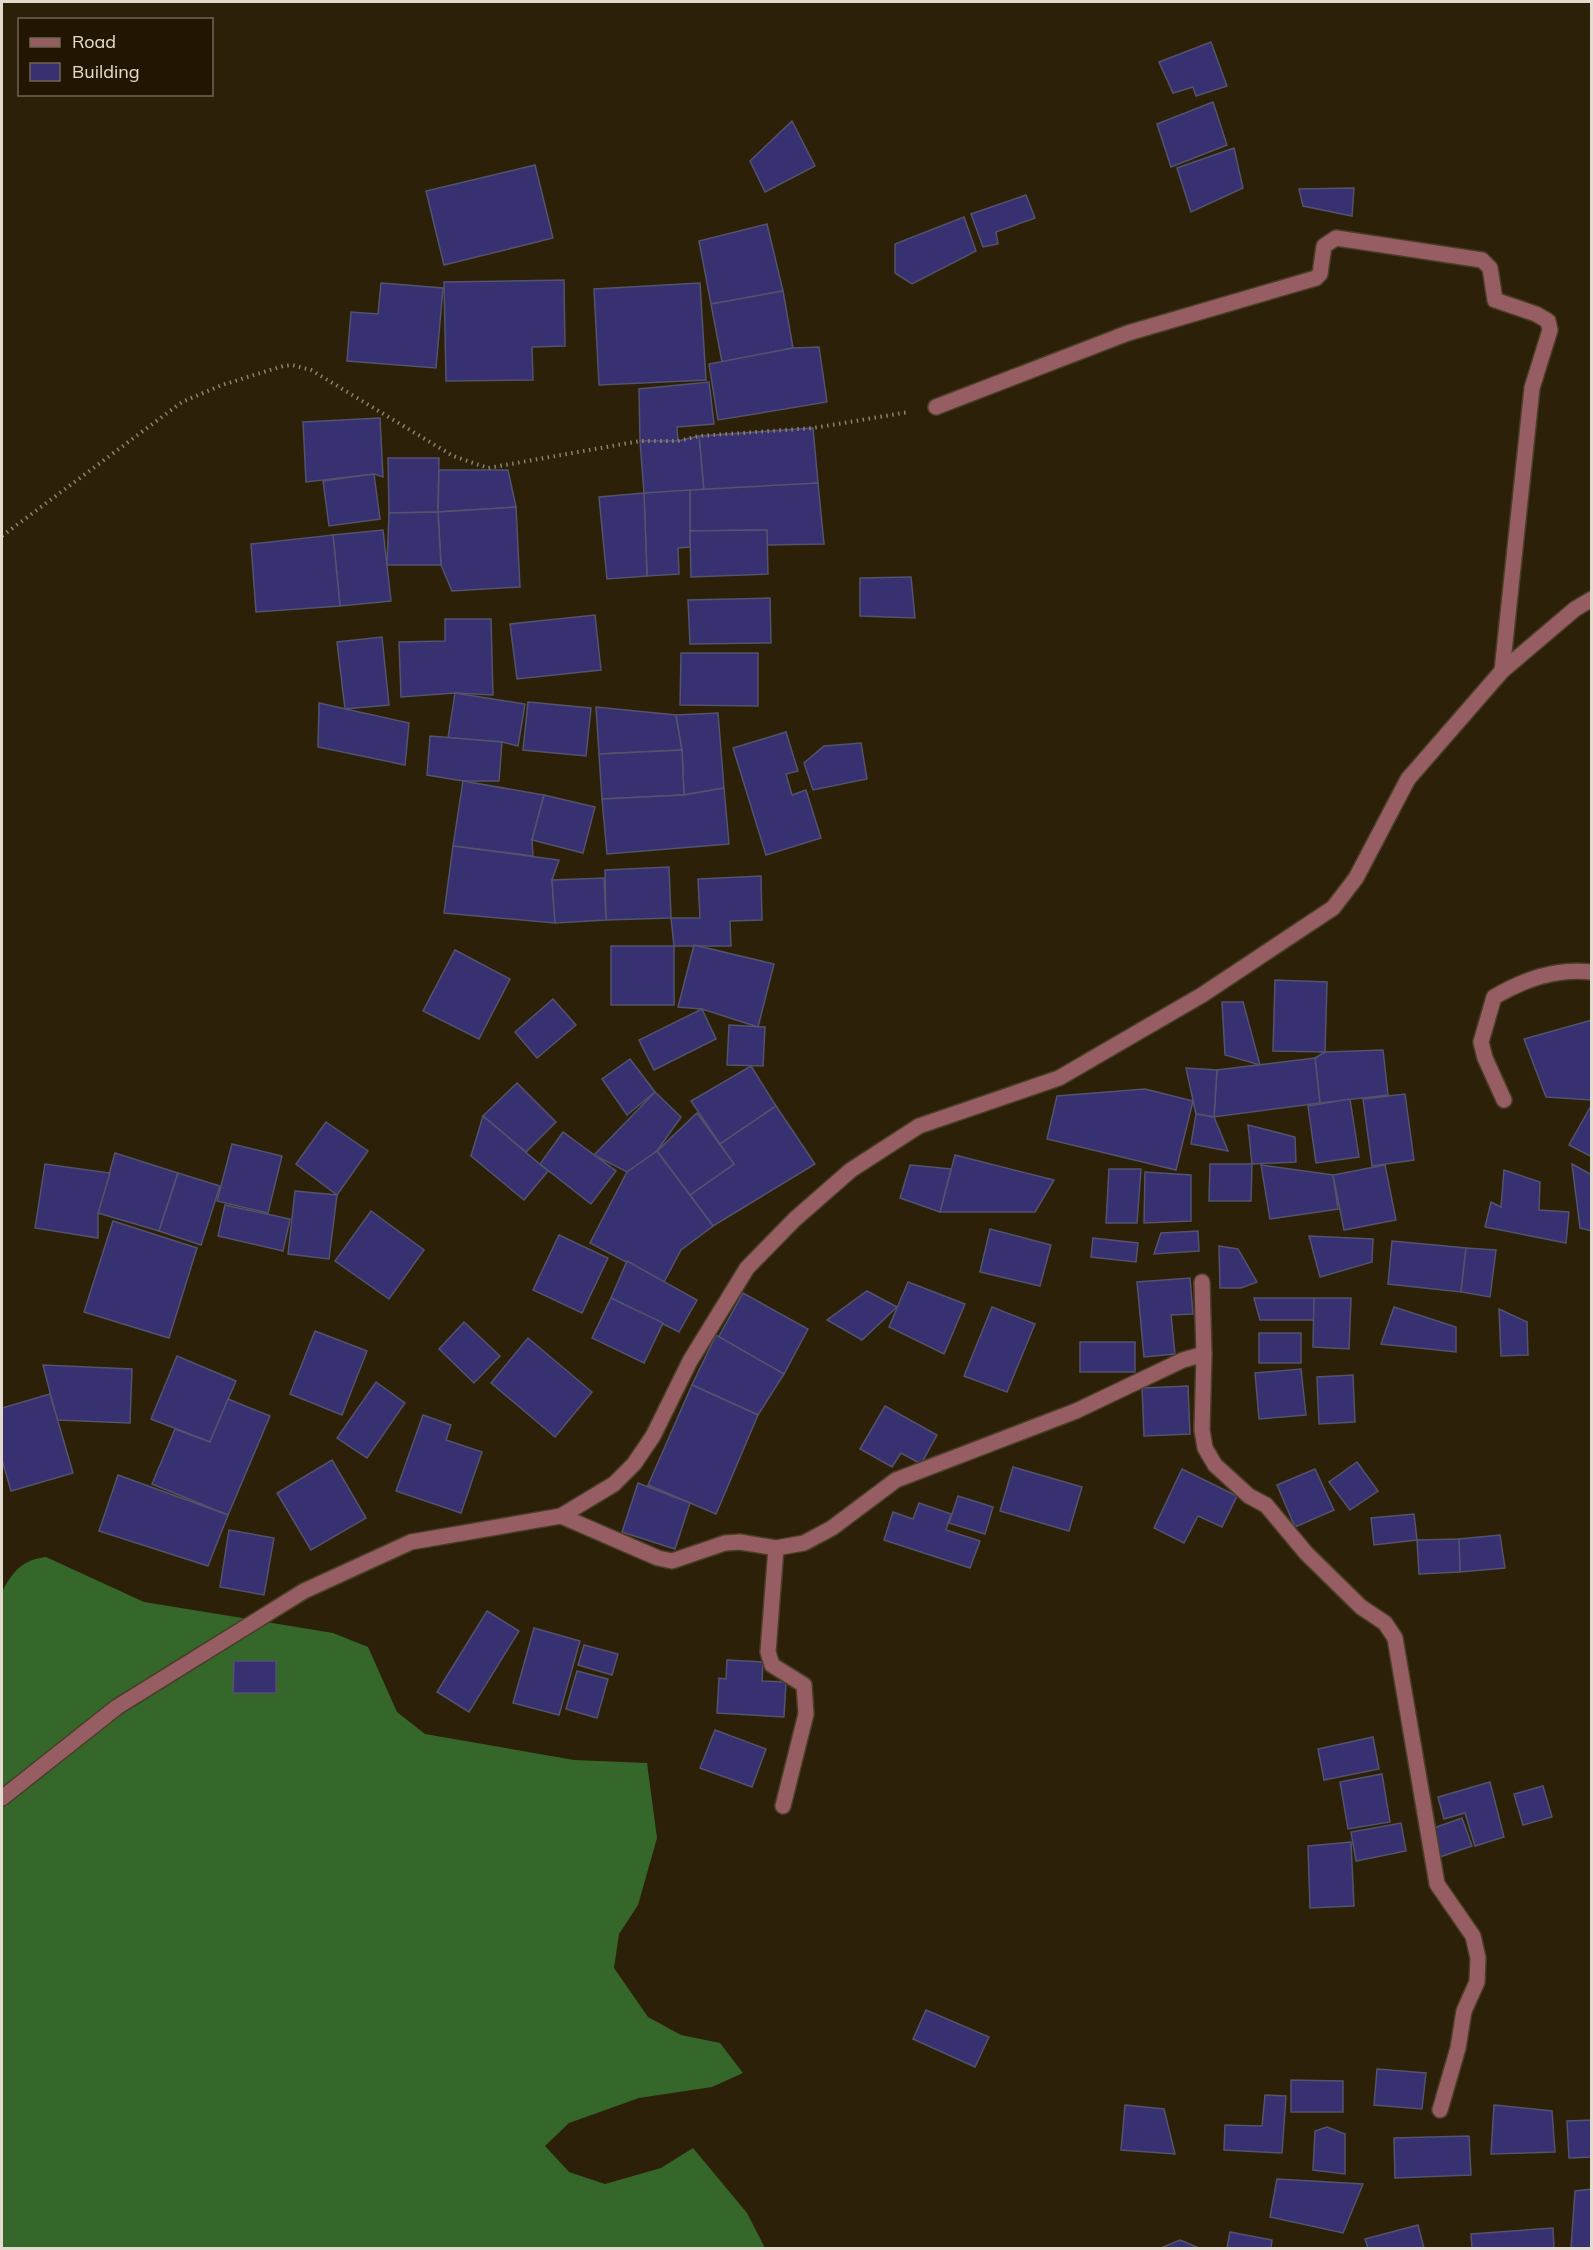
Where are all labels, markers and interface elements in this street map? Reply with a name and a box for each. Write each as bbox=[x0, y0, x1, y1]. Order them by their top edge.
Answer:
legend bbox=[18, 18, 213, 96]
text: Road bbox=[72, 30, 116, 53]
text: Building bbox=[72, 60, 140, 83]

